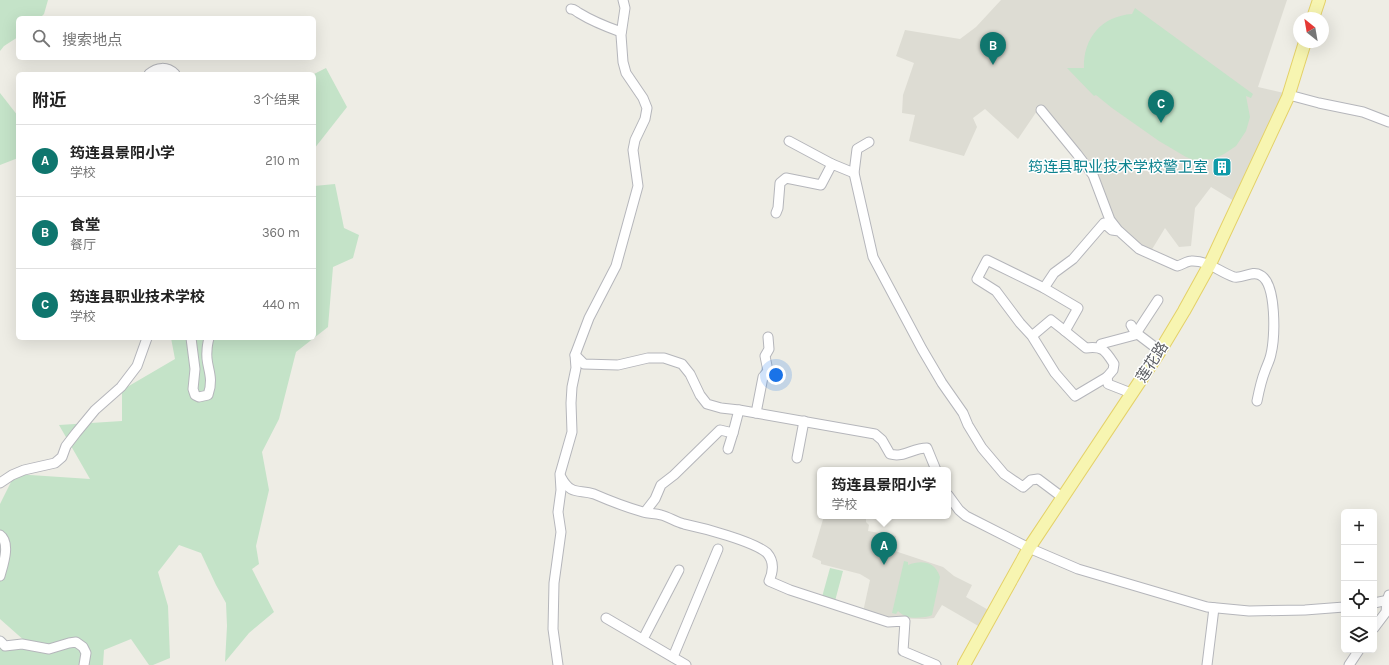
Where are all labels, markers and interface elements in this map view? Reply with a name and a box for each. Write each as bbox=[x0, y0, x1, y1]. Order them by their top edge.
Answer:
north arrow bbox=[1293, 12, 1329, 48]
search box bbox=[16, 16, 316, 60]
icon: search bbox=[30, 27, 52, 49]
text: 搜索地点 bbox=[62, 31, 122, 49]
pin: B bbox=[980, 32, 1006, 65]
text: 附近 bbox=[32, 90, 66, 110]
pin: C bbox=[1148, 90, 1174, 123]
text: 3个结果 bbox=[253, 92, 300, 107]
text: 筠连县景阳小学 bbox=[70, 144, 175, 162]
text: A bbox=[41, 153, 49, 168]
text: 210 m bbox=[265, 153, 300, 168]
building icon: 筠连县职业技术学校警卫室 bbox=[1211, 156, 1233, 178]
place label: 筠连县职业技术学校警卫室 bbox=[1028, 158, 1208, 176]
text: 学校 bbox=[70, 165, 96, 180]
text: 食堂 bbox=[70, 216, 100, 234]
text: B bbox=[41, 225, 49, 240]
text: 360 m bbox=[262, 225, 300, 240]
text: 餐厅 bbox=[70, 237, 96, 252]
text: 筠连县职业技术学校 bbox=[70, 288, 205, 306]
text: C bbox=[41, 297, 49, 312]
text: 440 m bbox=[263, 297, 300, 312]
text: 学校 bbox=[70, 309, 96, 324]
street label: 莲花路 bbox=[1132, 338, 1172, 386]
your location bbox=[766, 365, 786, 385]
popup bbox=[817, 467, 951, 519]
text: 筠连县景阳小学 bbox=[831, 476, 937, 494]
text: 学校 bbox=[831, 497, 858, 512]
map controls bbox=[1341, 509, 1377, 653]
button: + bbox=[1341, 509, 1377, 545]
pin: A bbox=[871, 532, 897, 565]
button: − bbox=[1341, 545, 1377, 581]
button: locate bbox=[1341, 581, 1377, 617]
button: layers bbox=[1341, 617, 1377, 653]

